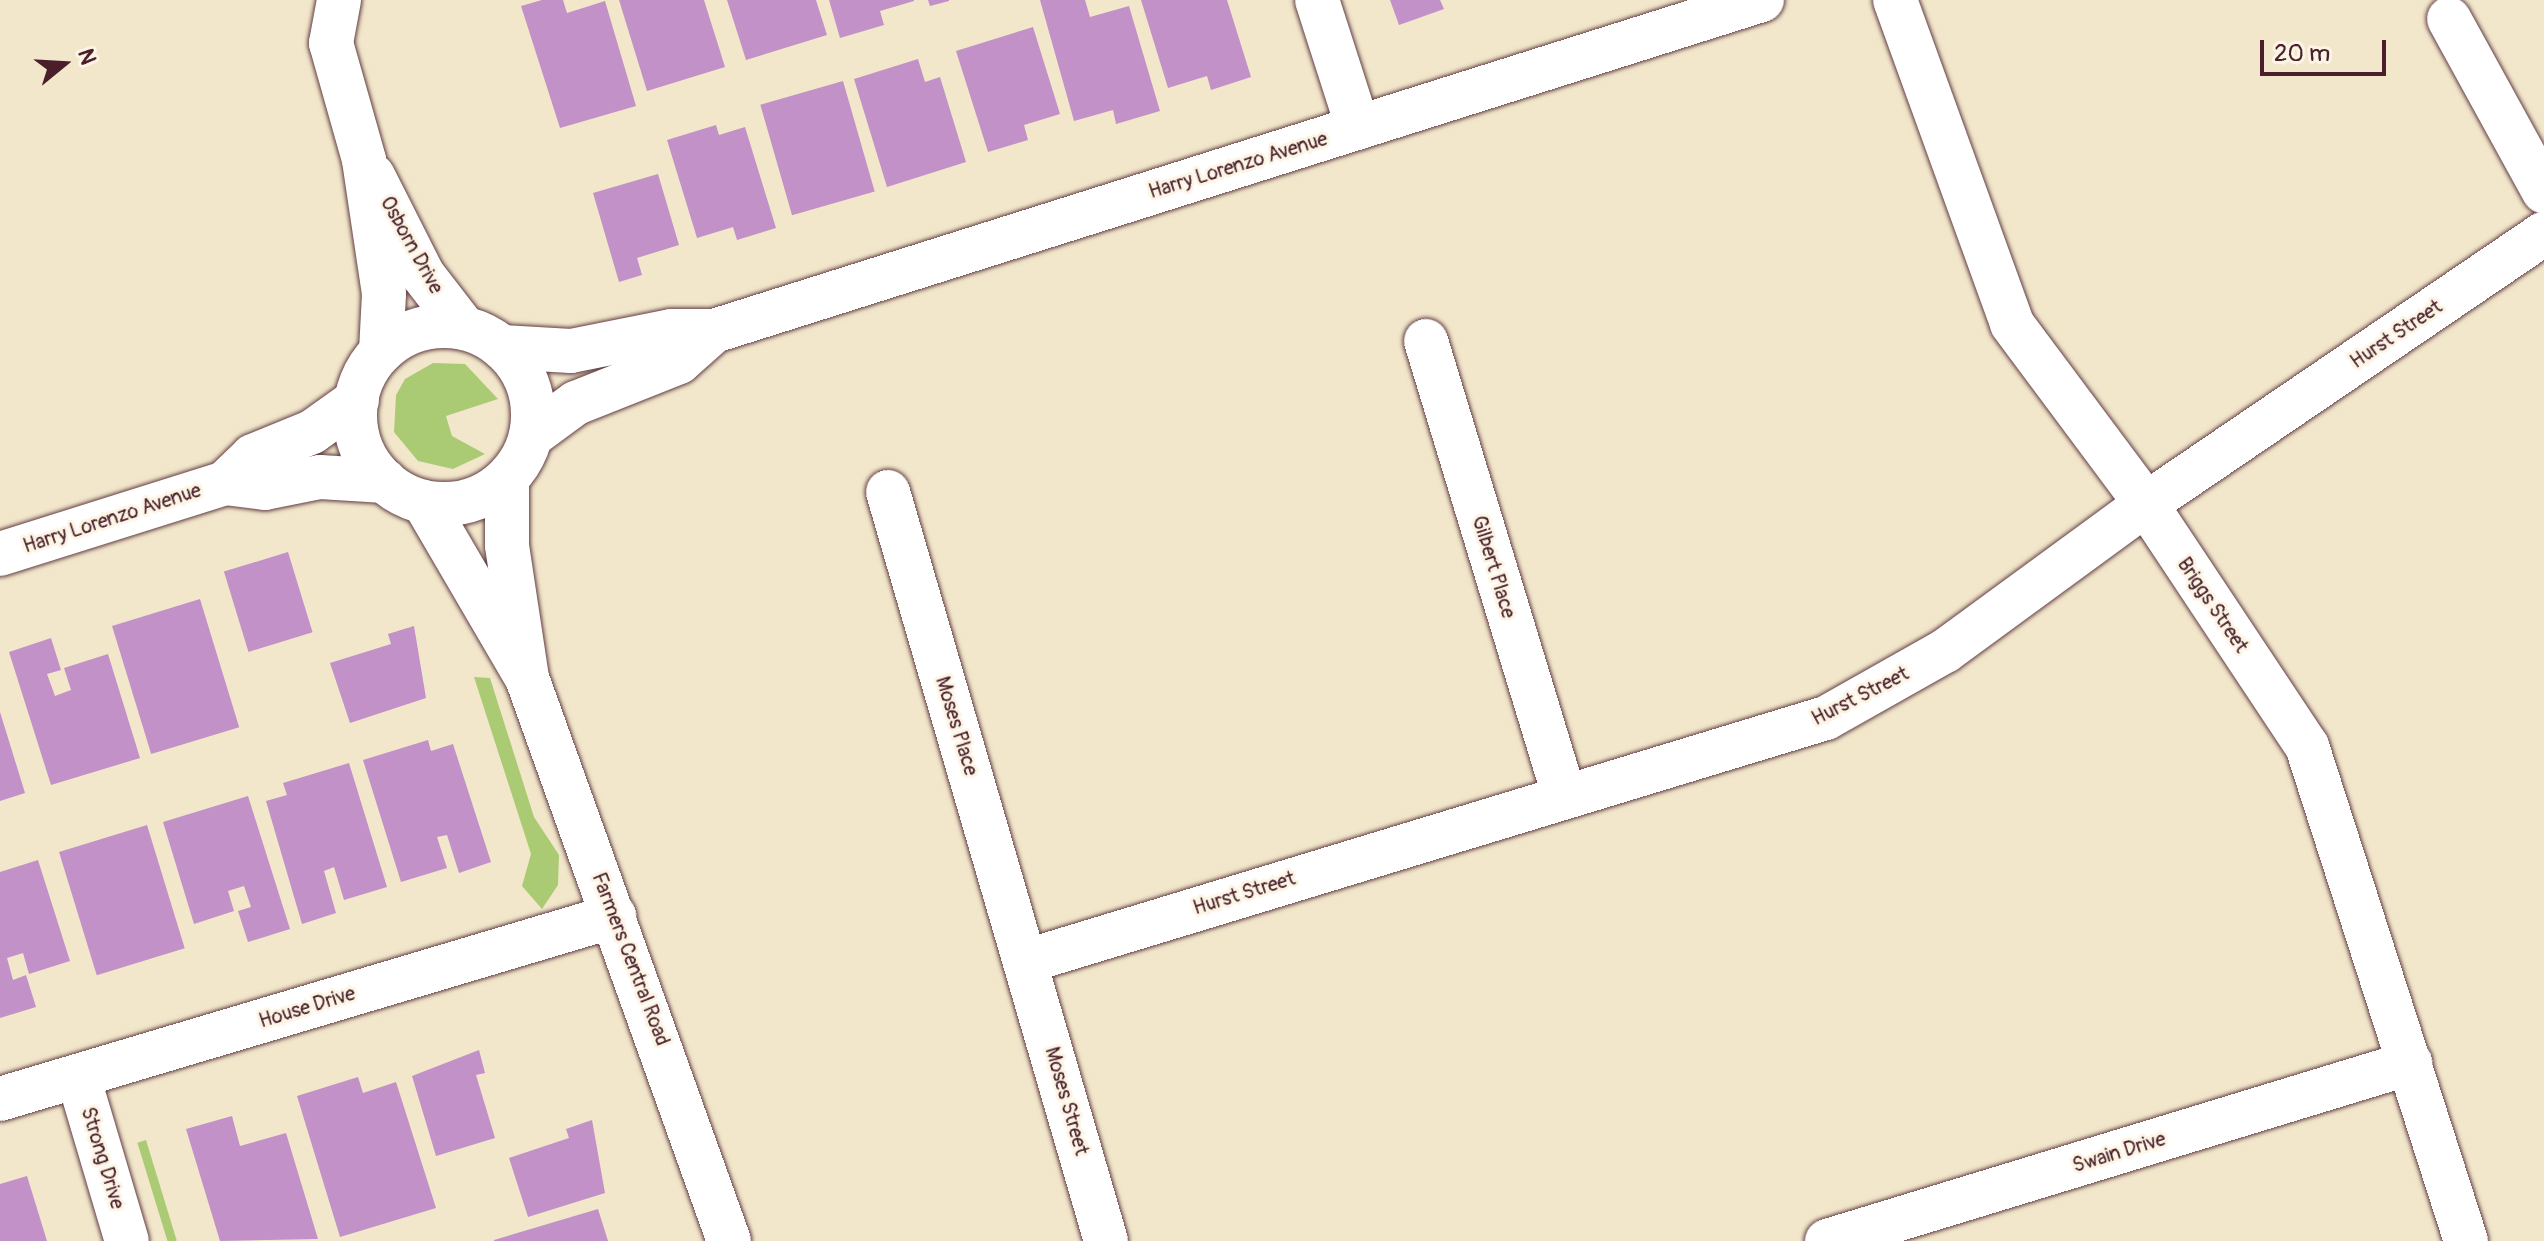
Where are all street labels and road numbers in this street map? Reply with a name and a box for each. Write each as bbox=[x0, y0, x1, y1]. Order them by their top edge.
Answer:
street label: Harry Lorenzo Avenue bbox=[1146, 126, 1330, 204]
street label: Osborn Drive bbox=[375, 192, 449, 298]
street label: Hurst Street bbox=[2346, 295, 2446, 373]
street label: Harry Lorenzo Avenue bbox=[20, 478, 204, 558]
street label: Gilbert Place bbox=[1467, 513, 1521, 621]
street label: Briggs Street bbox=[2172, 553, 2254, 657]
street label: Hurst Street bbox=[1808, 661, 1912, 731]
street label: Moses Place bbox=[931, 674, 983, 778]
street label: Hurst Street bbox=[1190, 866, 1298, 920]
street label: Farmers Central Road bbox=[587, 869, 675, 1049]
street label: House Drive bbox=[256, 981, 358, 1033]
street label: Moses Street bbox=[1040, 1044, 1094, 1158]
street label: Strong Drive bbox=[76, 1104, 130, 1212]
street label: Swain Drive bbox=[2070, 1126, 2168, 1178]

